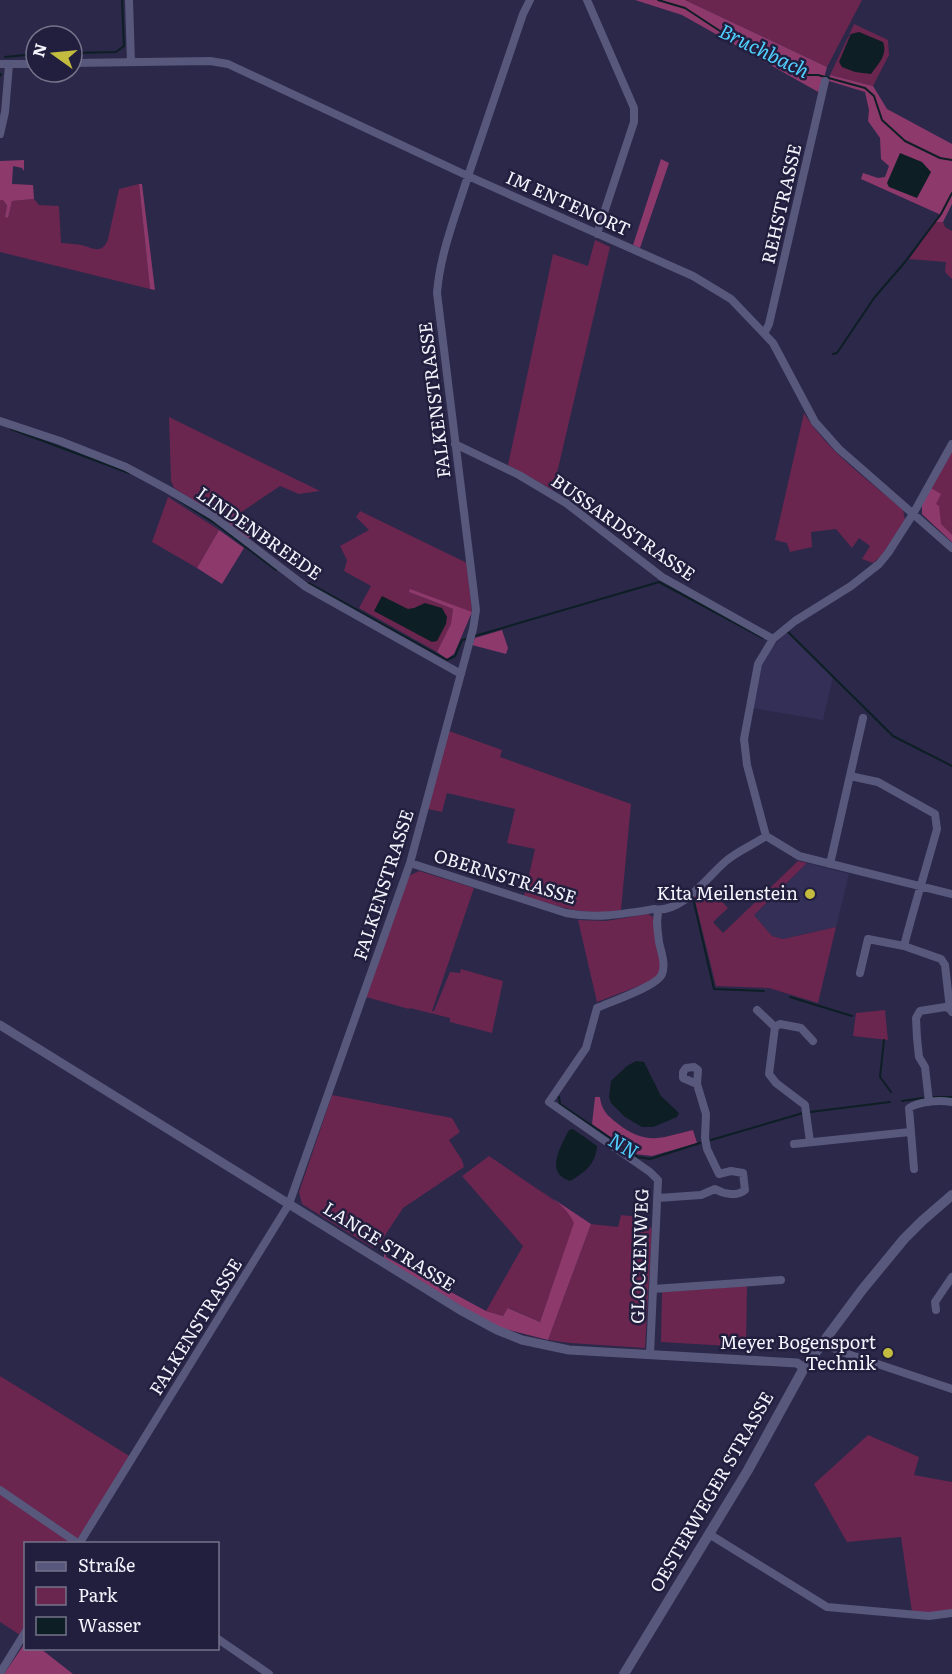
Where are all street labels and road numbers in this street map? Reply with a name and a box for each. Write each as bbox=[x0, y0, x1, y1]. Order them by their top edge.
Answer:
street label: REHSTRASSE bbox=[754, 141, 807, 266]
street label: IM ENTENORT bbox=[502, 163, 635, 242]
street label: FALKENSTRASSE bbox=[411, 321, 456, 480]
street label: BUSSARDSTRASSE bbox=[546, 467, 701, 587]
street label: LINDENBREEDE bbox=[192, 479, 328, 586]
street label: FALKENSTRASSE bbox=[345, 806, 420, 963]
street label: OBERNSTRASSE bbox=[431, 841, 580, 910]
street label: GLOCKENWEG bbox=[623, 1188, 654, 1324]
street label: LANGE STRASSE bbox=[319, 1194, 461, 1297]
street label: FALKENSTRASSE bbox=[142, 1252, 248, 1400]
street label: OESTERWEGER STRASSE bbox=[642, 1386, 779, 1597]

